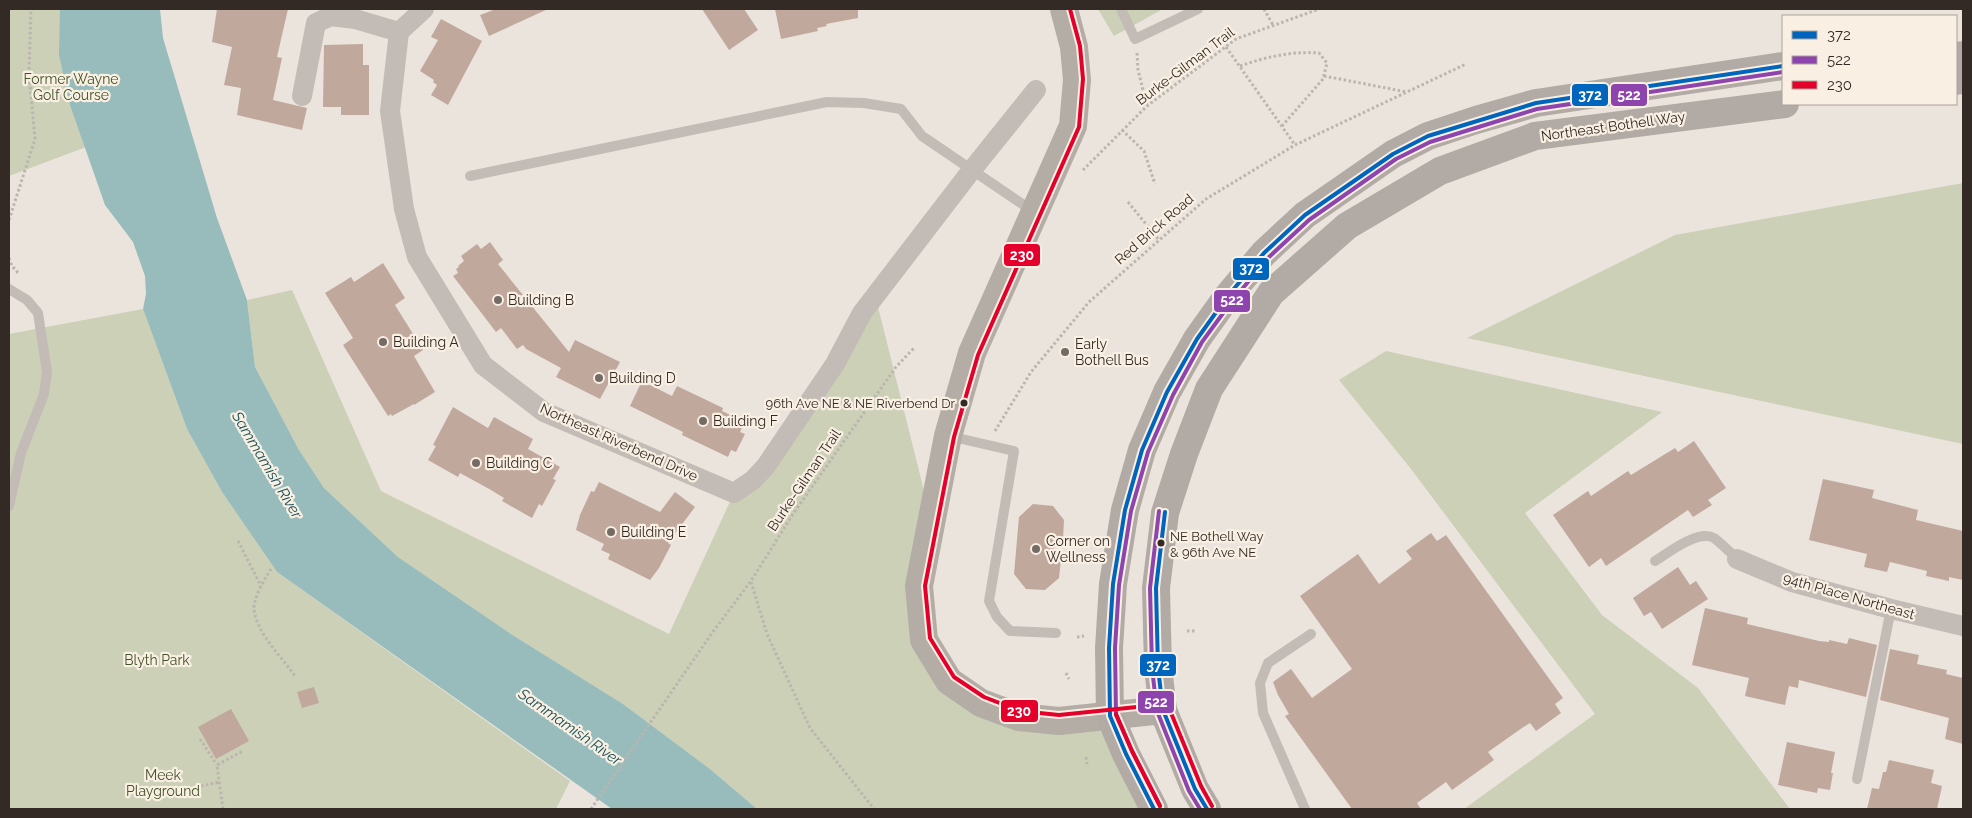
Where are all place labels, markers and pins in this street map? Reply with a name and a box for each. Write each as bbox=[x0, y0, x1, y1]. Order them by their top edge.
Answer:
place label: Building B bbox=[508, 292, 574, 308]
marker: Building B bbox=[492, 294, 504, 306]
place label: Building A bbox=[393, 334, 459, 350]
marker: Building A bbox=[377, 336, 389, 348]
place label: Early Bothell Bus bbox=[1075, 336, 1149, 368]
marker: Early Bothell Bus bbox=[1059, 346, 1071, 358]
place label: Building D bbox=[609, 370, 676, 386]
marker: Building D bbox=[593, 372, 605, 384]
place label: 96th Ave NE & NE Riverbend Dr bbox=[766, 396, 955, 411]
marker: 96th Ave NE & NE Riverbend Dr bbox=[959, 398, 969, 408]
place label: Building F bbox=[713, 413, 778, 429]
marker: Building F bbox=[697, 415, 709, 427]
place label: Building C bbox=[486, 455, 553, 471]
marker: Building C bbox=[470, 457, 482, 469]
place label: Building E bbox=[621, 524, 686, 540]
marker: Building E bbox=[605, 526, 617, 538]
place label: NE Bothell Way & 96th Ave NE bbox=[1170, 529, 1264, 560]
place label: Corner on Wellness bbox=[1046, 533, 1110, 565]
marker: NE Bothell Way & 96th Ave NE bbox=[1156, 538, 1166, 548]
marker: Corner on Wellness bbox=[1030, 543, 1042, 555]

